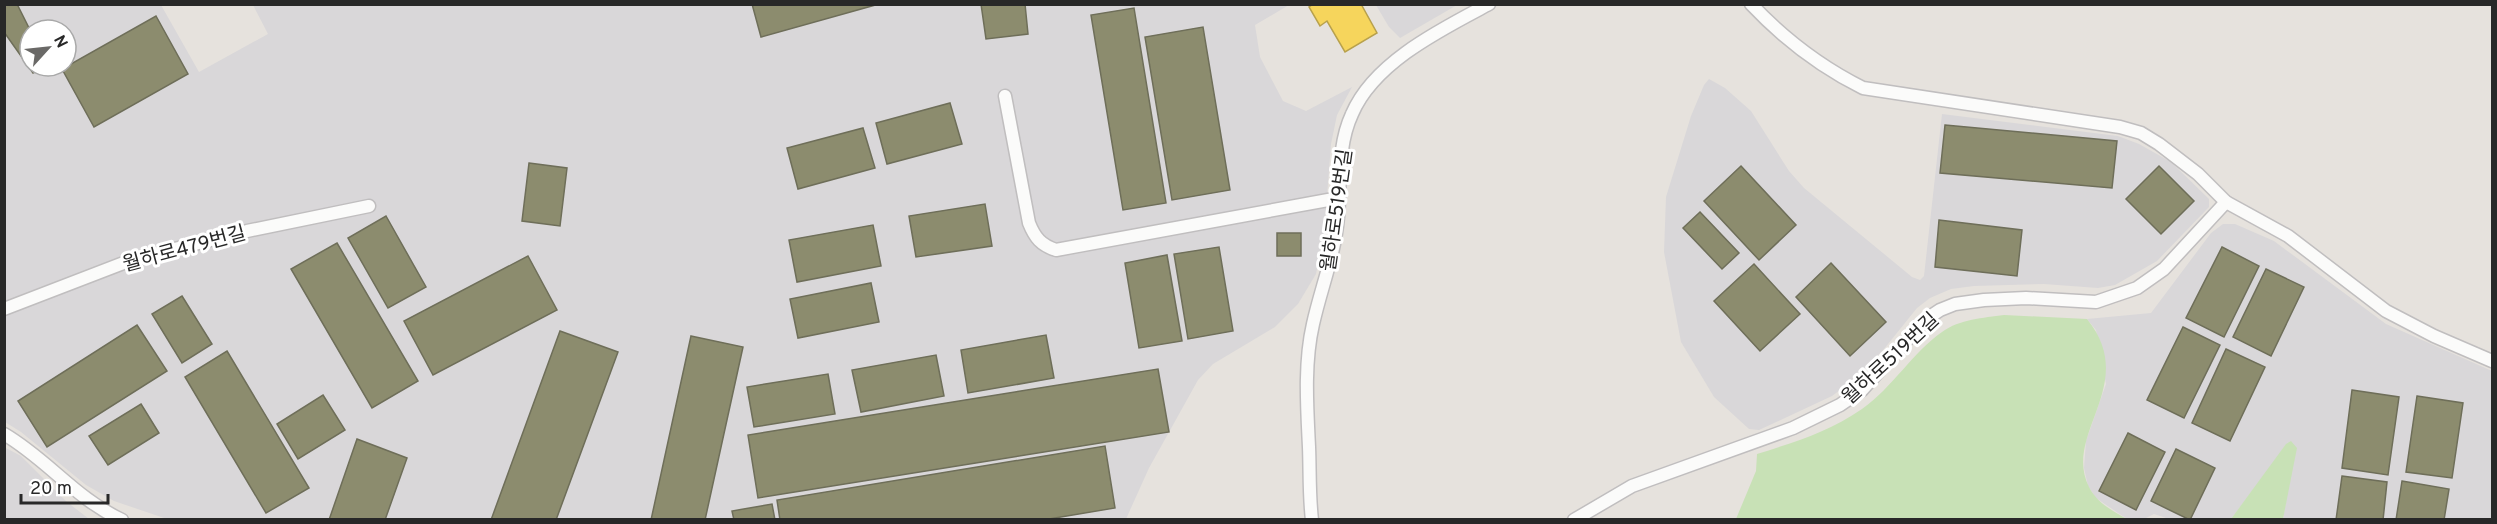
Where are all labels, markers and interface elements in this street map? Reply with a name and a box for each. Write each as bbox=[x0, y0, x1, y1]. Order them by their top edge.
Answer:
north arrow bbox=[18, 18, 78, 78]
text: N bbox=[48, 32, 71, 52]
street label: 월하로519번길 bbox=[1316, 147, 1359, 273]
street label: 월하로479번길 bbox=[120, 221, 249, 279]
street label: 월하로519번길 bbox=[1837, 308, 1946, 411]
scale bar bbox=[21, 467, 108, 505]
text: 20 m bbox=[30, 478, 72, 501]

